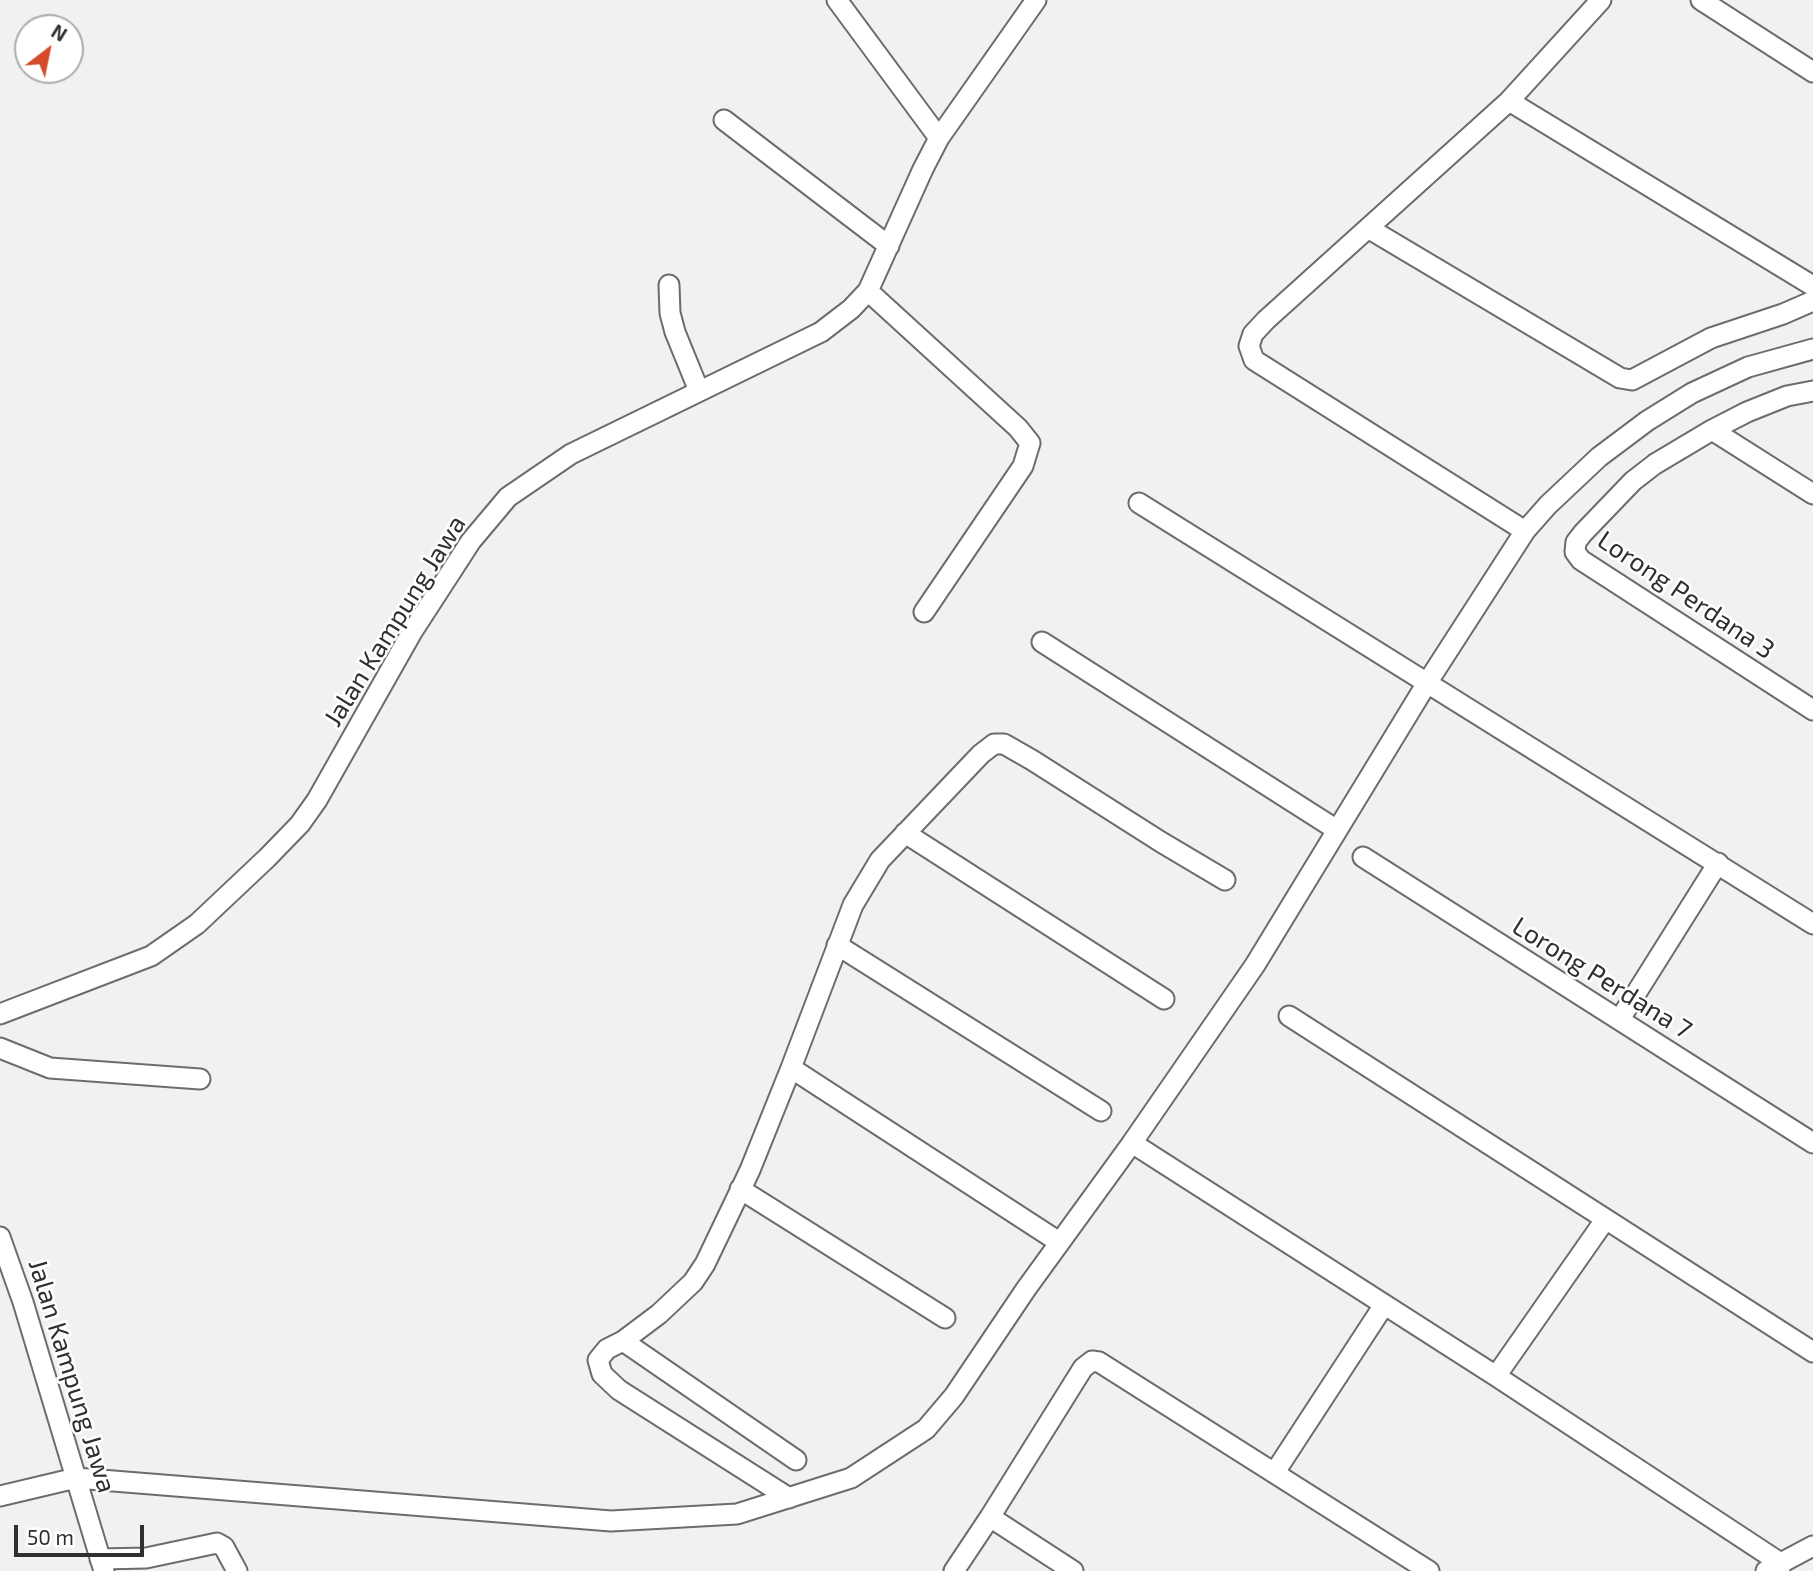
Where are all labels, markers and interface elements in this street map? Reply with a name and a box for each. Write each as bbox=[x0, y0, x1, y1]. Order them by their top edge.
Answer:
north arrow bbox=[14, 14, 84, 84]
text: N bbox=[47, 19, 71, 46]
street label: Jalan Kampung Jawa bbox=[318, 510, 472, 732]
street label: Lorong Perdana 3 bbox=[1592, 524, 1780, 666]
street label: Lorong Perdana 7 bbox=[1507, 910, 1697, 1046]
street label: Jalan Kampung Jawa bbox=[22, 1255, 122, 1497]
scale bar bbox=[18, 1512, 147, 1556]
text: 50 m bbox=[27, 1524, 74, 1549]

